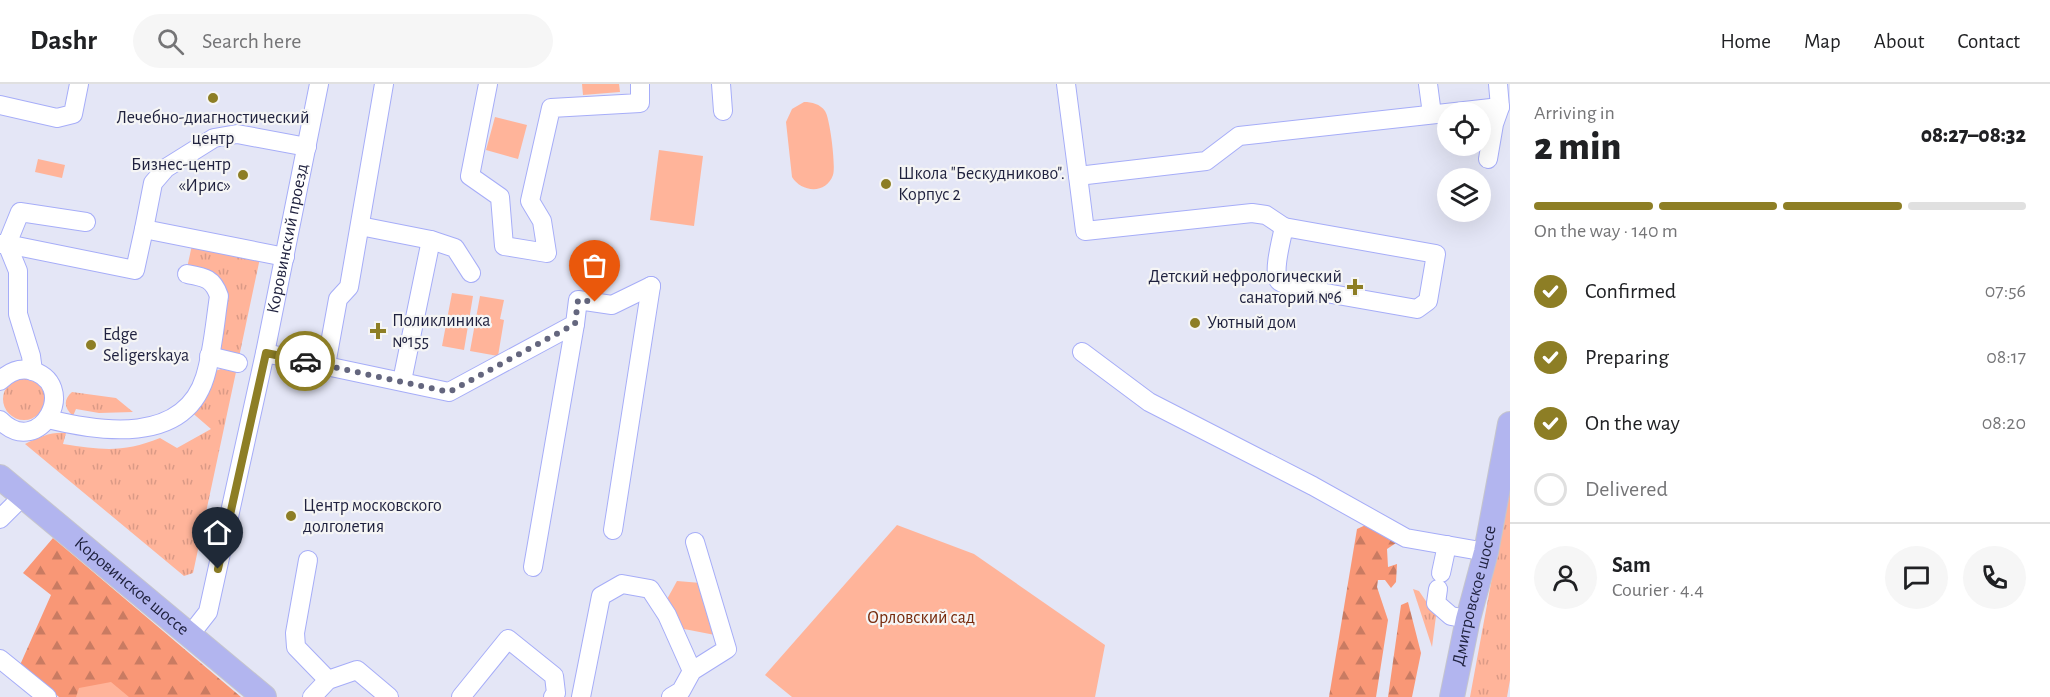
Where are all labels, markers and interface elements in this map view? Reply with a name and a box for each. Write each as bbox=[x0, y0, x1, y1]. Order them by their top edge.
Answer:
search box bbox=[133, 14, 553, 68]
icon: search bbox=[154, 25, 187, 58]
text: Dashr bbox=[30, 27, 97, 55]
text: Search here bbox=[202, 30, 301, 52]
text: Home bbox=[1720, 31, 1771, 52]
text: Map bbox=[1804, 31, 1841, 52]
text: About bbox=[1874, 31, 1924, 52]
text: Contact bbox=[1957, 31, 2020, 52]
marker: Лечебно-диагностический центр bbox=[206, 91, 220, 105]
map controls bbox=[1437, 102, 1491, 222]
button: locate bbox=[1437, 102, 1491, 156]
text: Arriving in bbox=[1534, 103, 1615, 123]
place label: Лечебно-диагностический центр bbox=[116, 108, 310, 148]
text: 08:27–08:32 bbox=[1921, 124, 2026, 146]
text: 2 min bbox=[1534, 128, 1621, 167]
place label: Бизнес-центр «Ирис» bbox=[131, 156, 231, 195]
street label: Коровинский проезд bbox=[264, 162, 312, 315]
place label: Школа "Бескудниково". Корпус 2 bbox=[898, 165, 1065, 204]
marker: Бизнес-центр «Ирис» bbox=[236, 168, 250, 182]
button: layers bbox=[1437, 168, 1491, 222]
marker: Школа "Бескудниково". Корпус 2 bbox=[879, 177, 893, 191]
text: On the way · 140 m bbox=[1534, 221, 1678, 241]
pin bbox=[569, 240, 620, 302]
icon: bag bbox=[578, 249, 611, 282]
place label: Детский нефрологический санаторий №6 bbox=[1149, 268, 1342, 307]
icon: check bbox=[1534, 275, 1567, 308]
marker: Детский нефрологический санаторий №6 bbox=[1346, 278, 1364, 296]
text: Confirmed bbox=[1585, 280, 1676, 302]
text: 07:56 bbox=[1985, 281, 2026, 301]
place label: Поликлиника №155 bbox=[392, 312, 490, 351]
place label: Уютный дом bbox=[1207, 314, 1296, 332]
marker: Уютный дом bbox=[1188, 316, 1202, 330]
marker: Поликлиника №155 bbox=[369, 322, 387, 340]
place label: Edge Seligerskaya bbox=[103, 326, 189, 365]
courier bbox=[275, 331, 335, 391]
marker: Edge Seligerskaya bbox=[84, 338, 98, 352]
icon: check bbox=[1534, 341, 1567, 374]
icon: car bbox=[289, 345, 322, 378]
text: Preparing bbox=[1585, 346, 1669, 368]
text: 08:17 bbox=[1986, 347, 2026, 367]
icon: check bbox=[1534, 407, 1567, 440]
text: On the way bbox=[1585, 412, 1680, 434]
text: 08:20 bbox=[1982, 413, 2026, 433]
text: Delivered bbox=[1585, 478, 1668, 500]
place label: Центр московского долголетия bbox=[303, 497, 442, 536]
pin bbox=[192, 507, 243, 569]
marker: Центр московского долголетия bbox=[284, 509, 298, 523]
icon: home bbox=[201, 516, 234, 549]
street label: Дмитровское шоссе bbox=[1450, 524, 1500, 667]
street label: Коровинское шоссе bbox=[71, 534, 192, 639]
button: person bbox=[1534, 546, 1597, 609]
button: chat bbox=[1885, 546, 1948, 609]
button: phone bbox=[1963, 546, 2026, 609]
text: Sam bbox=[1612, 554, 1651, 576]
text: Courier · 4.4 bbox=[1612, 580, 1704, 600]
park label: Орловский сад bbox=[867, 609, 975, 627]

